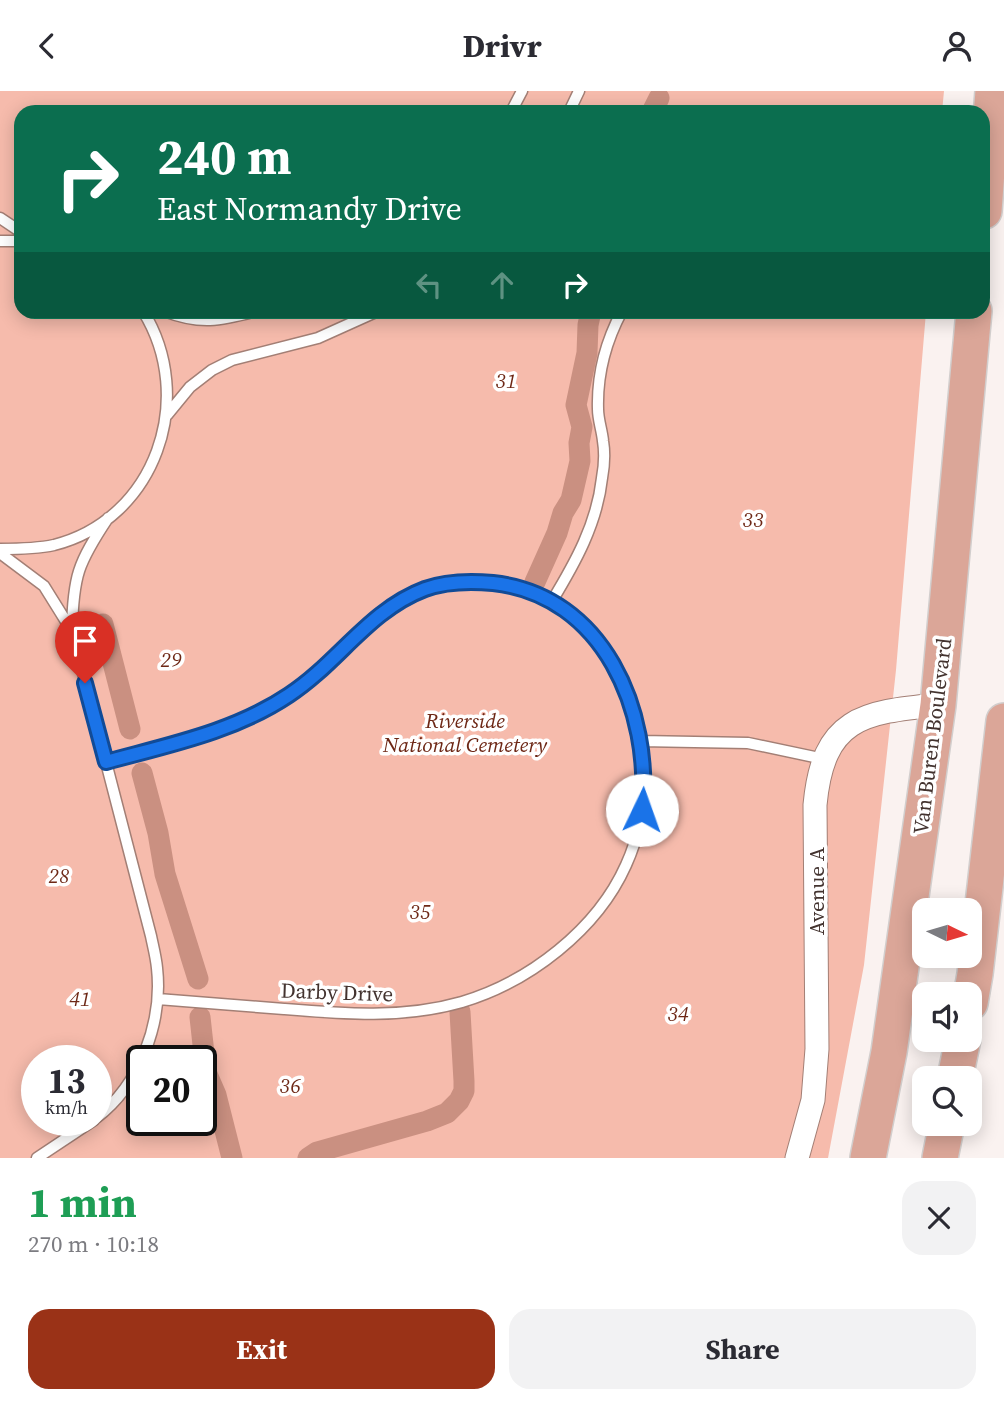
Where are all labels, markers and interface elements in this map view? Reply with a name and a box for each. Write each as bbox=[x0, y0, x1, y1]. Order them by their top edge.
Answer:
text: Drivr bbox=[462, 24, 542, 68]
icon: back bbox=[28, 27, 66, 65]
icon: person bbox=[938, 27, 976, 65]
text: 240 m bbox=[157, 123, 292, 190]
icon: right bbox=[42, 133, 133, 224]
text: East Normandy Drive bbox=[157, 187, 462, 231]
icon: left bbox=[410, 266, 448, 304]
icon: ahead bbox=[483, 266, 521, 304]
icon: right bbox=[556, 266, 594, 304]
park label: 31 bbox=[495, 366, 517, 395]
park label: 33 bbox=[742, 505, 764, 534]
pin bbox=[55, 611, 115, 683]
icon: arrive bbox=[66, 622, 104, 660]
street label: Van Buren Boulevard bbox=[906, 636, 958, 836]
park label: 29 bbox=[160, 645, 182, 674]
park label: Riverside National Cemetery bbox=[382, 706, 548, 759]
position arrow bbox=[605, 773, 679, 847]
street label: Avenue A bbox=[802, 847, 831, 935]
park label: 28 bbox=[48, 861, 70, 890]
park label: 35 bbox=[409, 897, 431, 926]
north arrow bbox=[912, 898, 982, 968]
map controls bbox=[912, 898, 982, 1136]
street label: Darby Drive bbox=[280, 976, 394, 1008]
button: sound bbox=[912, 982, 982, 1052]
park label: 41 bbox=[69, 984, 91, 1013]
park label: 34 bbox=[667, 999, 689, 1028]
speed limit sign: 20 bbox=[126, 1045, 217, 1136]
text: 13 bbox=[48, 1057, 85, 1105]
button: search bbox=[912, 1066, 982, 1136]
park label: 36 bbox=[279, 1071, 301, 1100]
text: km/h bbox=[45, 1095, 88, 1120]
text: 1 min bbox=[28, 1173, 137, 1231]
button: close bbox=[902, 1181, 976, 1255]
text: 270 m · 10:18 bbox=[28, 1228, 159, 1260]
button: Exit bbox=[28, 1309, 495, 1389]
button: Share bbox=[509, 1309, 976, 1389]

